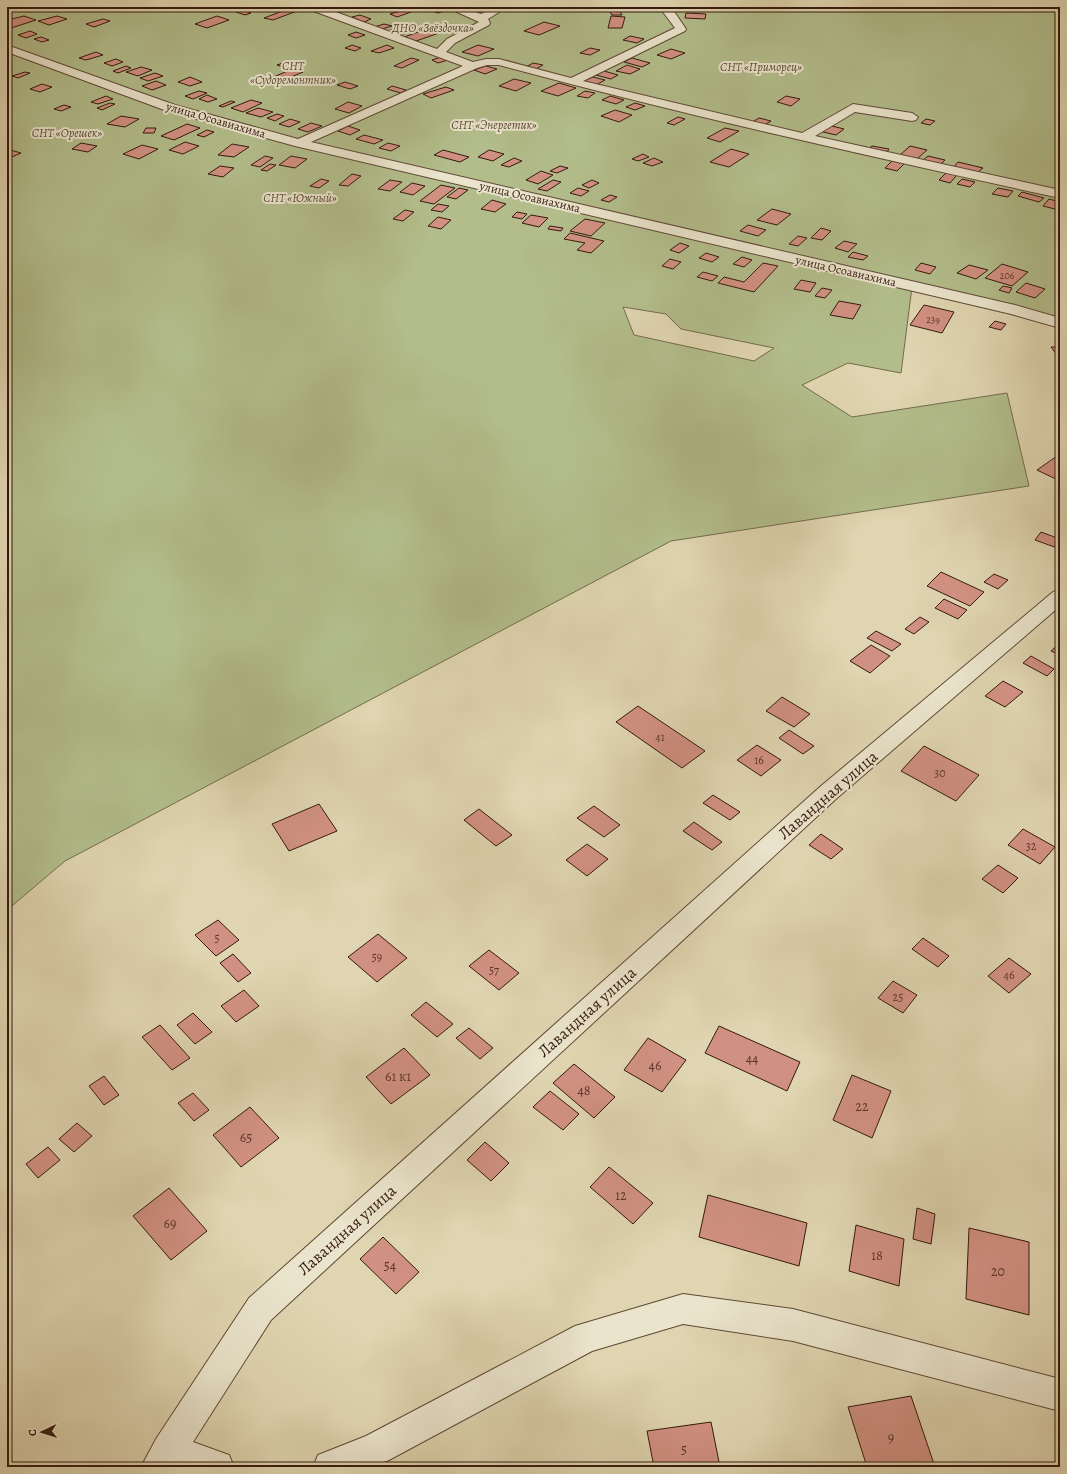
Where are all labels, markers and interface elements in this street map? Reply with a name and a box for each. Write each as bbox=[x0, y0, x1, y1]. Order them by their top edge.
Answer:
park label: ДНО «Звёздочка» bbox=[391, 20, 474, 36]
park label: СНТ «Судоремонтник» bbox=[250, 58, 336, 88]
park label: СНТ «Приморец» bbox=[720, 59, 802, 75]
street label: улица Осоавиахима bbox=[163, 98, 268, 142]
park label: СНТ «Энергетик» bbox=[451, 117, 537, 133]
park label: СНТ «Орешек» bbox=[32, 125, 102, 141]
street label: улица Осоавиахима bbox=[477, 177, 582, 216]
park label: СНТ «Южный» bbox=[263, 190, 337, 206]
street label: улица Осоавиахима bbox=[793, 251, 898, 290]
house number: 206 bbox=[1000, 269, 1015, 282]
house number: 239 bbox=[926, 313, 940, 326]
house number: 41 bbox=[655, 729, 665, 745]
street label: Лавандная улица bbox=[773, 745, 883, 845]
house number: 16 bbox=[754, 752, 764, 768]
house number: 30 bbox=[934, 765, 946, 781]
house number: 32 bbox=[1026, 838, 1037, 854]
house number: 5 bbox=[214, 930, 220, 946]
house number: 59 bbox=[372, 949, 382, 965]
street label: Лавандная улица bbox=[533, 961, 641, 1063]
house number: 57 bbox=[489, 962, 500, 978]
house number: 46 bbox=[1004, 967, 1015, 983]
house number: 25 bbox=[893, 989, 903, 1005]
house number: 44 bbox=[746, 1049, 758, 1068]
house number: 46 bbox=[649, 1056, 661, 1075]
house number: 61 к1 bbox=[385, 1067, 411, 1086]
house number: 48 bbox=[577, 1081, 591, 1100]
house number: 22 bbox=[855, 1097, 869, 1116]
house number: 65 bbox=[240, 1128, 252, 1147]
street label: Лавандная улица bbox=[293, 1179, 401, 1281]
house number: 12 bbox=[615, 1186, 627, 1205]
house number: 69 bbox=[164, 1214, 176, 1233]
house number: 18 bbox=[871, 1246, 883, 1265]
house number: 54 bbox=[384, 1256, 396, 1275]
house number: 20 bbox=[991, 1262, 1005, 1281]
north arrow bbox=[22, 1412, 62, 1452]
house number: 9 bbox=[888, 1428, 894, 1447]
text: С bbox=[25, 1429, 40, 1437]
house number: 5 bbox=[681, 1440, 687, 1459]

